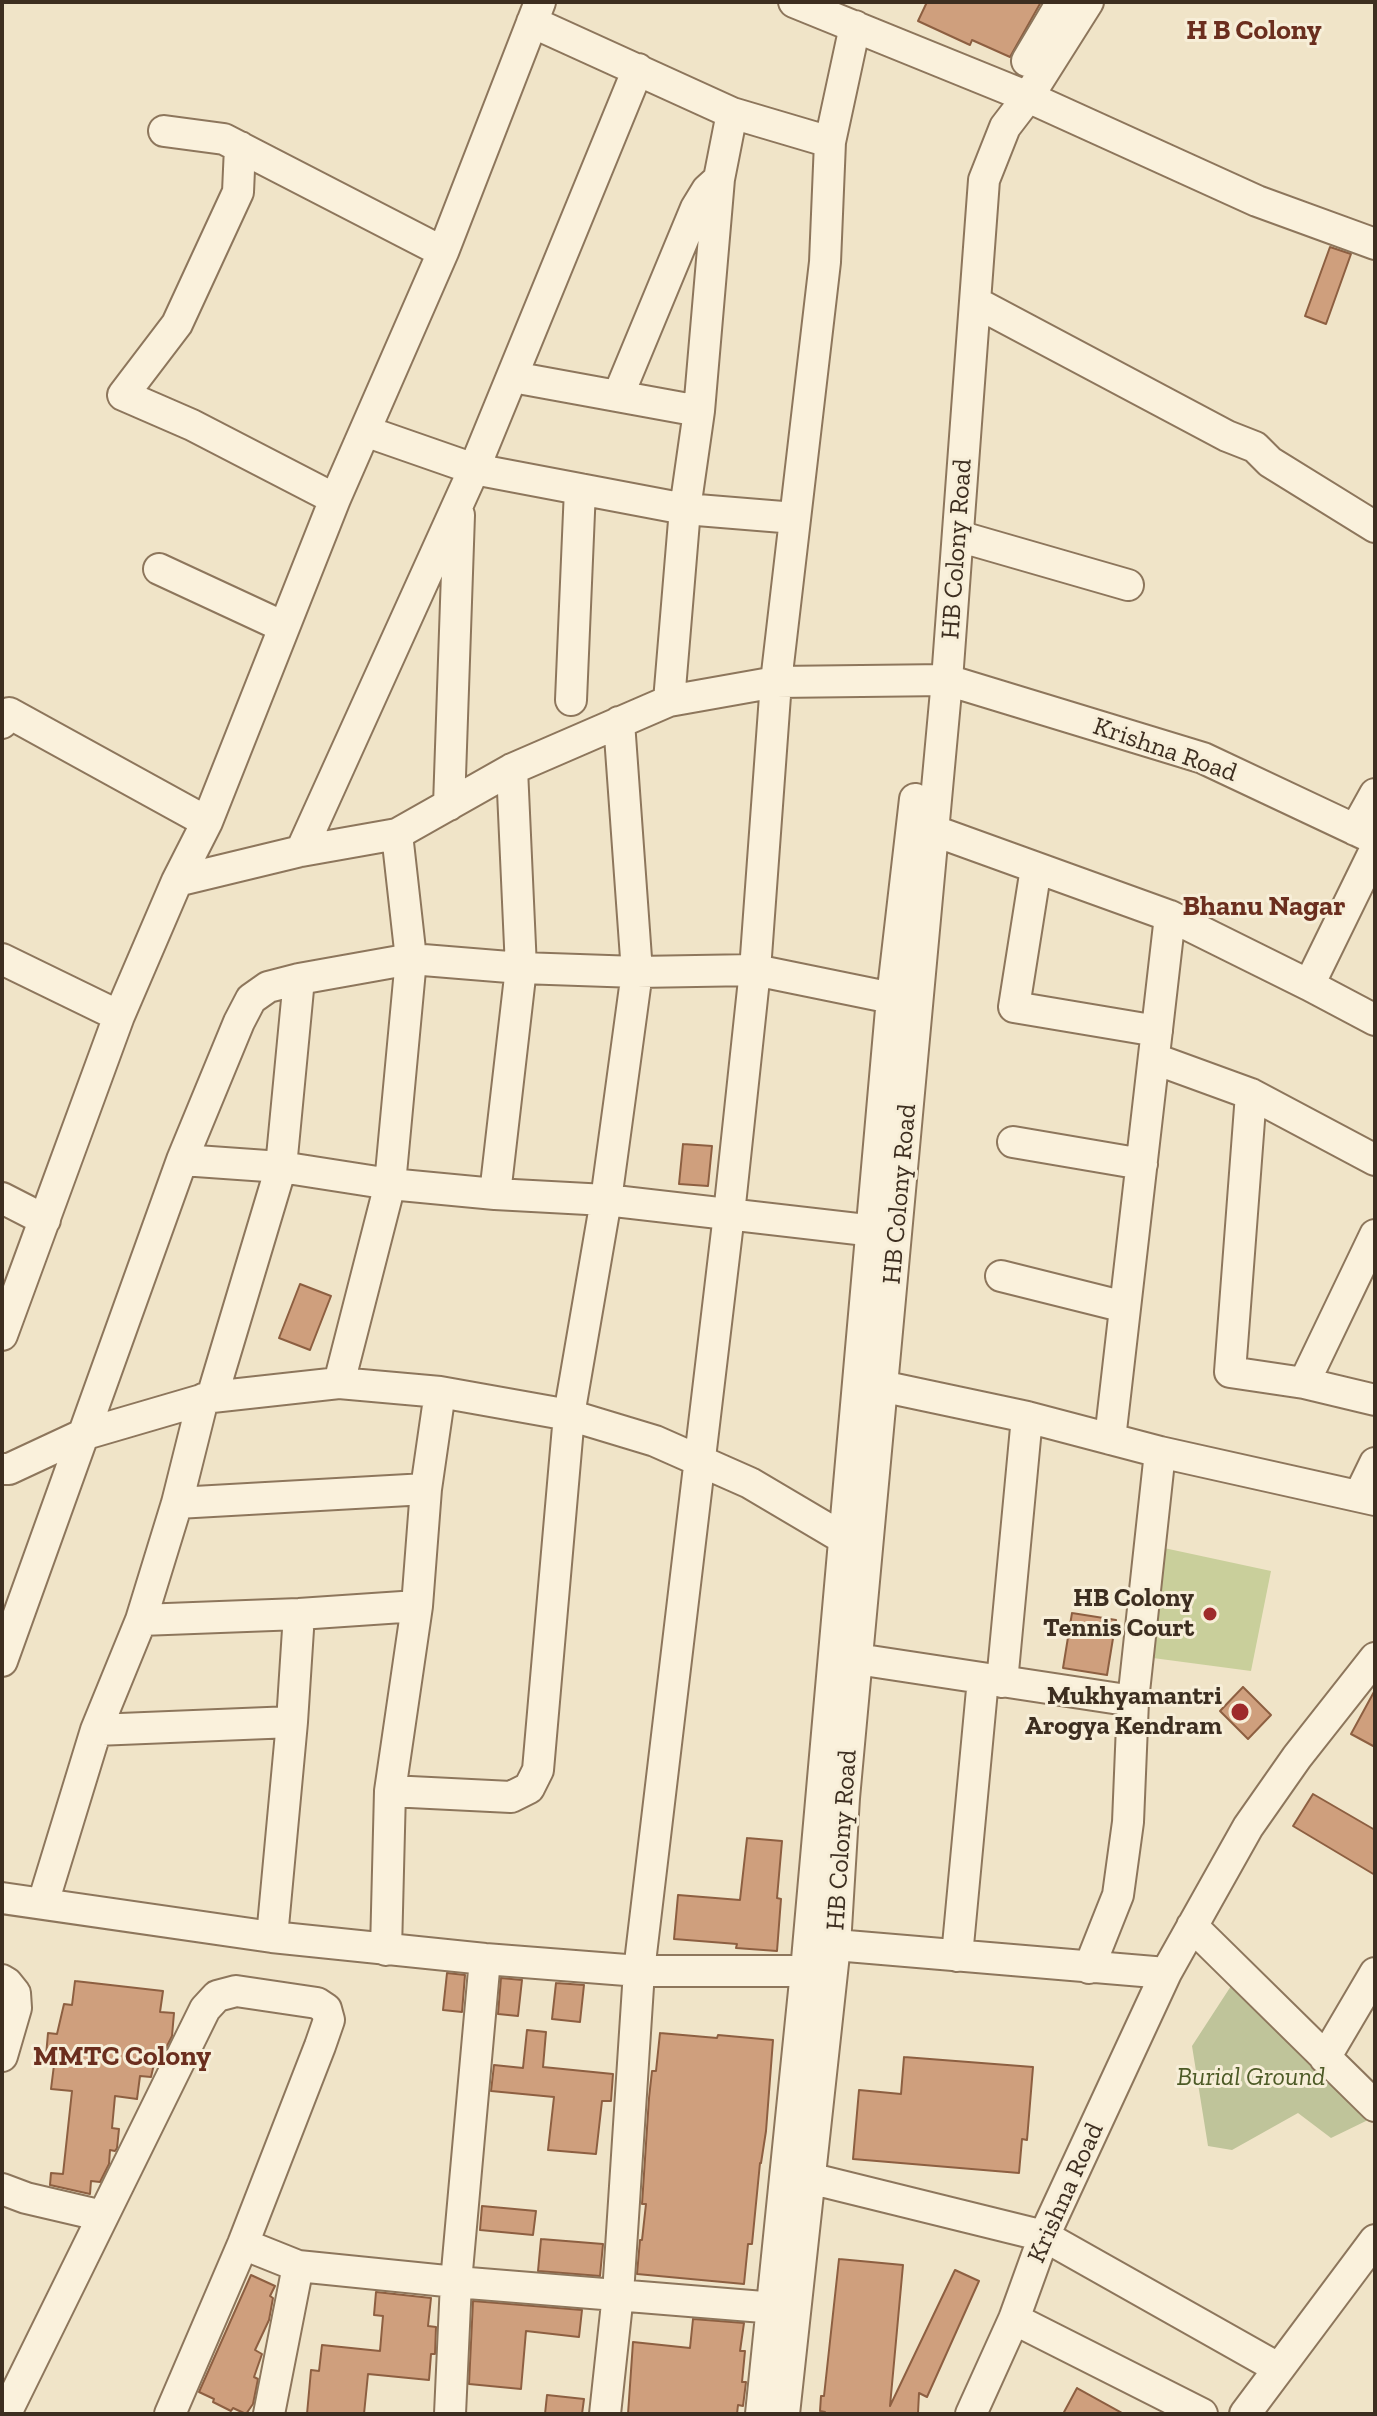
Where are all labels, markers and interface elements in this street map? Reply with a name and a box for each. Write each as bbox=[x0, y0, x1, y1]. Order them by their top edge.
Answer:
district label: H B Colony bbox=[1186, 14, 1322, 48]
street label: HB Colony Road bbox=[935, 458, 979, 640]
street label: Krishna Road bbox=[1089, 711, 1241, 789]
district label: Bhanu Nagar bbox=[1182, 890, 1346, 924]
street label: HB Colony Road bbox=[877, 1102, 923, 1286]
place label: HB Colony Tennis Court bbox=[1043, 1583, 1194, 1644]
marker: HB Colony Tennis Court bbox=[1201, 1605, 1219, 1623]
place label: Mukhyamantri Arogya Kendram bbox=[1025, 1681, 1222, 1742]
marker: Mukhyamantri Arogya Kendram bbox=[1229, 1701, 1251, 1723]
street label: HB Colony Road bbox=[820, 1749, 864, 1931]
district label: MMTC Colony bbox=[33, 2040, 211, 2074]
park label: Burial Ground bbox=[1177, 2062, 1325, 2094]
street label: Krishna Road bbox=[1021, 2118, 1111, 2268]

